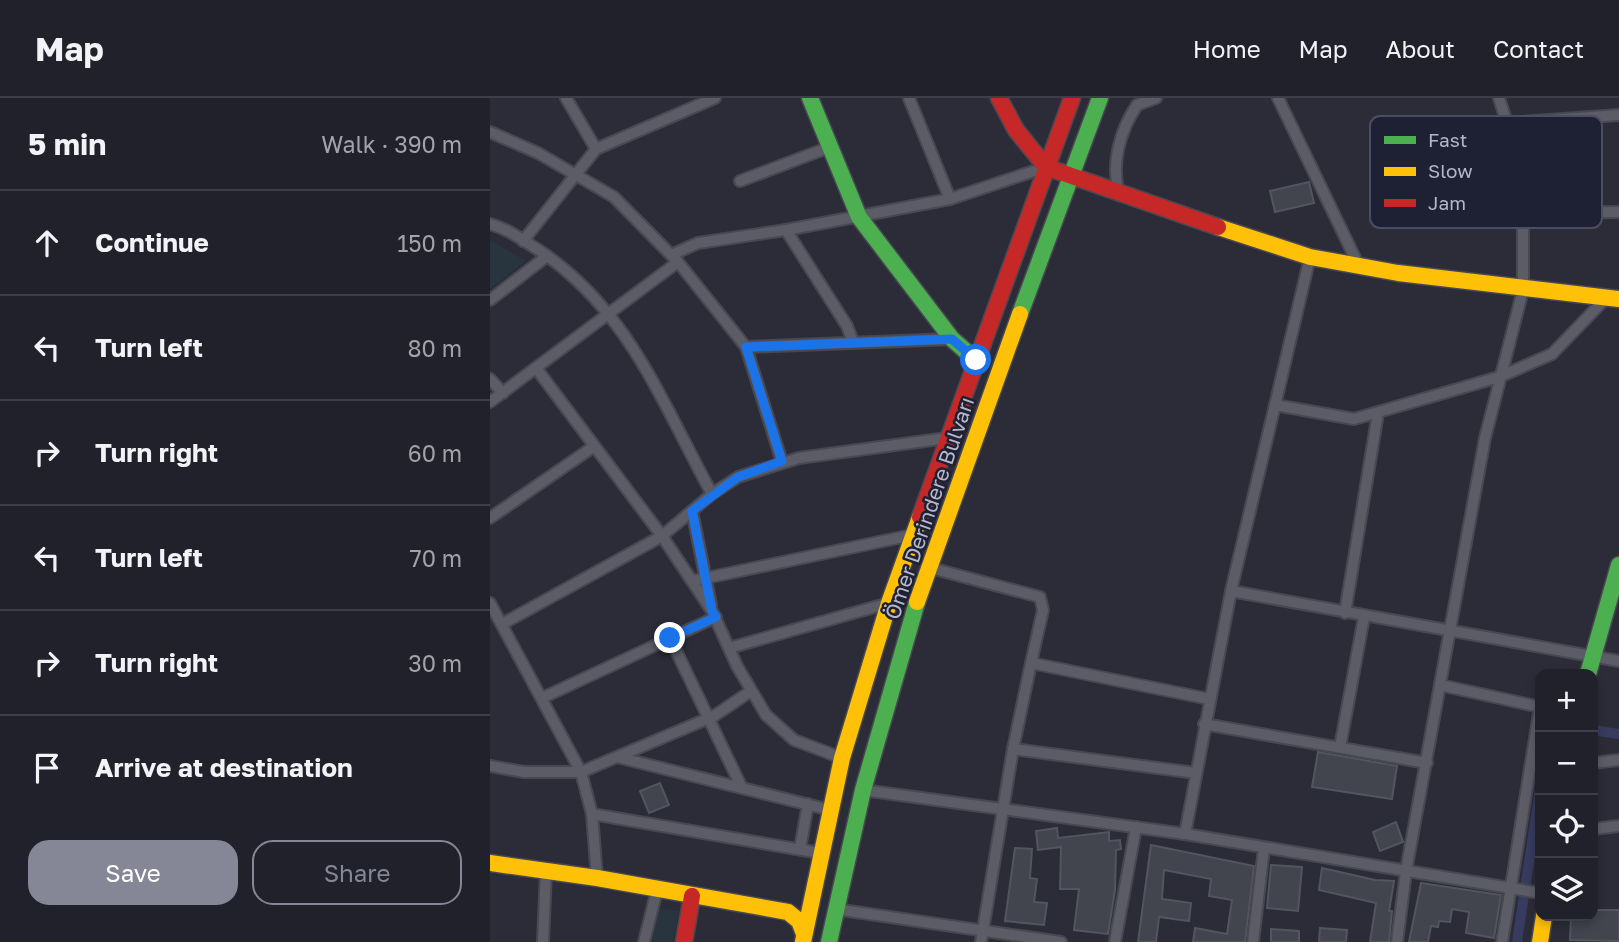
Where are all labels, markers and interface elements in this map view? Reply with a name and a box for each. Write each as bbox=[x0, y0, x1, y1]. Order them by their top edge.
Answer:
text: Map bbox=[35, 29, 104, 68]
text: Home bbox=[1193, 34, 1261, 63]
text: Map bbox=[1299, 34, 1348, 63]
text: About bbox=[1386, 34, 1455, 63]
text: Contact bbox=[1493, 34, 1584, 63]
legend bbox=[1370, 116, 1602, 228]
text: 5 min bbox=[28, 126, 106, 162]
text: Fast bbox=[1428, 128, 1467, 151]
text: Walk · 390 m bbox=[321, 130, 462, 158]
text: Slow bbox=[1428, 159, 1473, 182]
text: Jam bbox=[1428, 191, 1466, 214]
icon: ahead bbox=[28, 224, 66, 262]
text: Continue bbox=[95, 227, 209, 258]
text: 150 m bbox=[397, 229, 462, 257]
icon: left bbox=[28, 329, 66, 367]
text: Turn left bbox=[95, 332, 203, 363]
text: 80 m bbox=[408, 334, 462, 362]
route start bbox=[960, 344, 991, 375]
street label: Ömer Derindere Bulvarı bbox=[879, 393, 979, 623]
icon: right bbox=[28, 434, 66, 472]
text: Turn right bbox=[95, 437, 218, 468]
text: 60 m bbox=[408, 439, 462, 467]
icon: left bbox=[28, 539, 66, 577]
text: Turn left bbox=[95, 542, 203, 573]
text: 70 m bbox=[409, 544, 462, 572]
route end bbox=[654, 622, 685, 653]
icon: right bbox=[28, 644, 66, 682]
text: Turn right bbox=[95, 647, 218, 678]
text: 30 m bbox=[408, 649, 462, 677]
map controls bbox=[1535, 669, 1598, 921]
button: + bbox=[1535, 669, 1598, 732]
button: − bbox=[1535, 732, 1598, 795]
icon: arrive bbox=[28, 749, 66, 787]
text: Arrive at destination bbox=[95, 752, 353, 783]
button: locate bbox=[1535, 795, 1598, 858]
button: Save bbox=[28, 840, 238, 905]
button: Share bbox=[252, 840, 462, 905]
button: layers bbox=[1535, 858, 1598, 921]

